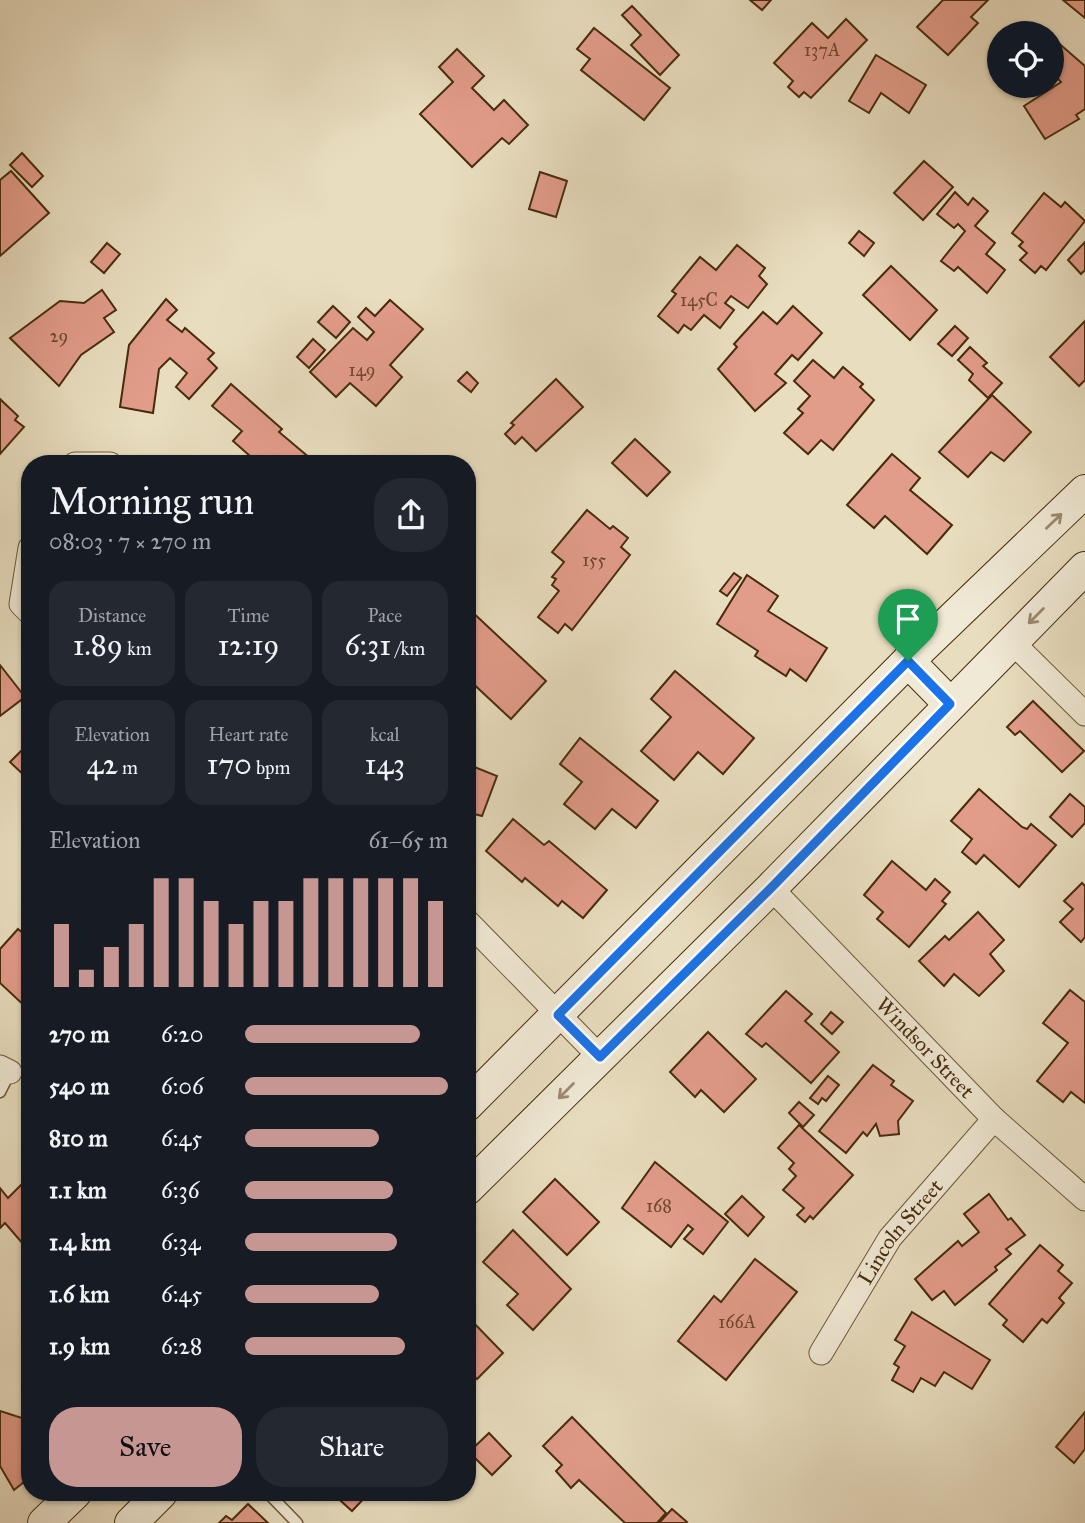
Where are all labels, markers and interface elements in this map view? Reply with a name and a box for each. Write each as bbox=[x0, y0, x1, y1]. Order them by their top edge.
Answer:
map controls bbox=[987, 21, 1064, 98]
button: locate bbox=[987, 21, 1064, 98]
house number: 137A bbox=[804, 39, 840, 61]
house number: 145C bbox=[680, 289, 718, 311]
house number: 29 bbox=[50, 325, 68, 347]
house number: 149 bbox=[349, 359, 375, 381]
text: Morning run bbox=[49, 478, 254, 524]
button: share bbox=[374, 478, 448, 552]
one-way arrow bbox=[1045, 512, 1062, 529]
text: 08:03 · 7 × 270 m bbox=[49, 527, 211, 555]
house number: 155 bbox=[582, 549, 606, 571]
pin bbox=[878, 589, 938, 661]
icon: arrive bbox=[889, 600, 927, 638]
text: Distance bbox=[78, 604, 146, 627]
text: Time bbox=[227, 604, 270, 627]
text: Pace bbox=[368, 604, 402, 627]
one-way arrow bbox=[1028, 607, 1045, 624]
text: 1.89 bbox=[73, 627, 123, 663]
text: 12:19 bbox=[218, 627, 279, 663]
text: 6:31 bbox=[344, 627, 391, 663]
text: km bbox=[123, 637, 152, 660]
text: /km bbox=[391, 637, 425, 660]
text: Elevation bbox=[74, 723, 150, 746]
text: Heart rate bbox=[209, 723, 288, 746]
text: kcal bbox=[370, 723, 400, 746]
text: 42 bbox=[86, 746, 118, 782]
text: 170 bbox=[206, 746, 252, 782]
text: 143 bbox=[365, 746, 405, 782]
text: m bbox=[118, 756, 138, 779]
text: bpm bbox=[252, 756, 291, 779]
text: Elevation bbox=[49, 826, 140, 854]
text: 61–65 m bbox=[368, 826, 448, 854]
street label: Windsor Street bbox=[870, 992, 980, 1104]
text: 270 m bbox=[49, 1020, 110, 1048]
text: 6:20 bbox=[161, 1020, 203, 1048]
text: 540 m bbox=[49, 1072, 110, 1100]
text: 6:06 bbox=[161, 1072, 204, 1100]
one-way arrow bbox=[558, 1082, 575, 1099]
text: 810 m bbox=[49, 1124, 108, 1152]
text: 6:45 bbox=[161, 1124, 202, 1152]
street label: Lincoln Street bbox=[852, 1173, 949, 1289]
text: 1.1 km bbox=[49, 1176, 107, 1204]
text: 6:36 bbox=[161, 1176, 200, 1204]
house number: 168 bbox=[646, 1195, 672, 1217]
text: 1.4 km bbox=[49, 1228, 111, 1256]
text: 6:34 bbox=[161, 1228, 201, 1256]
text: 1.6 km bbox=[49, 1280, 110, 1308]
text: 6:45 bbox=[161, 1280, 202, 1308]
house number: 166A bbox=[718, 1311, 756, 1333]
text: 1.9 km bbox=[49, 1332, 110, 1360]
text: 6:28 bbox=[161, 1332, 202, 1360]
button: Save bbox=[49, 1407, 242, 1487]
button: Share bbox=[256, 1407, 448, 1487]

